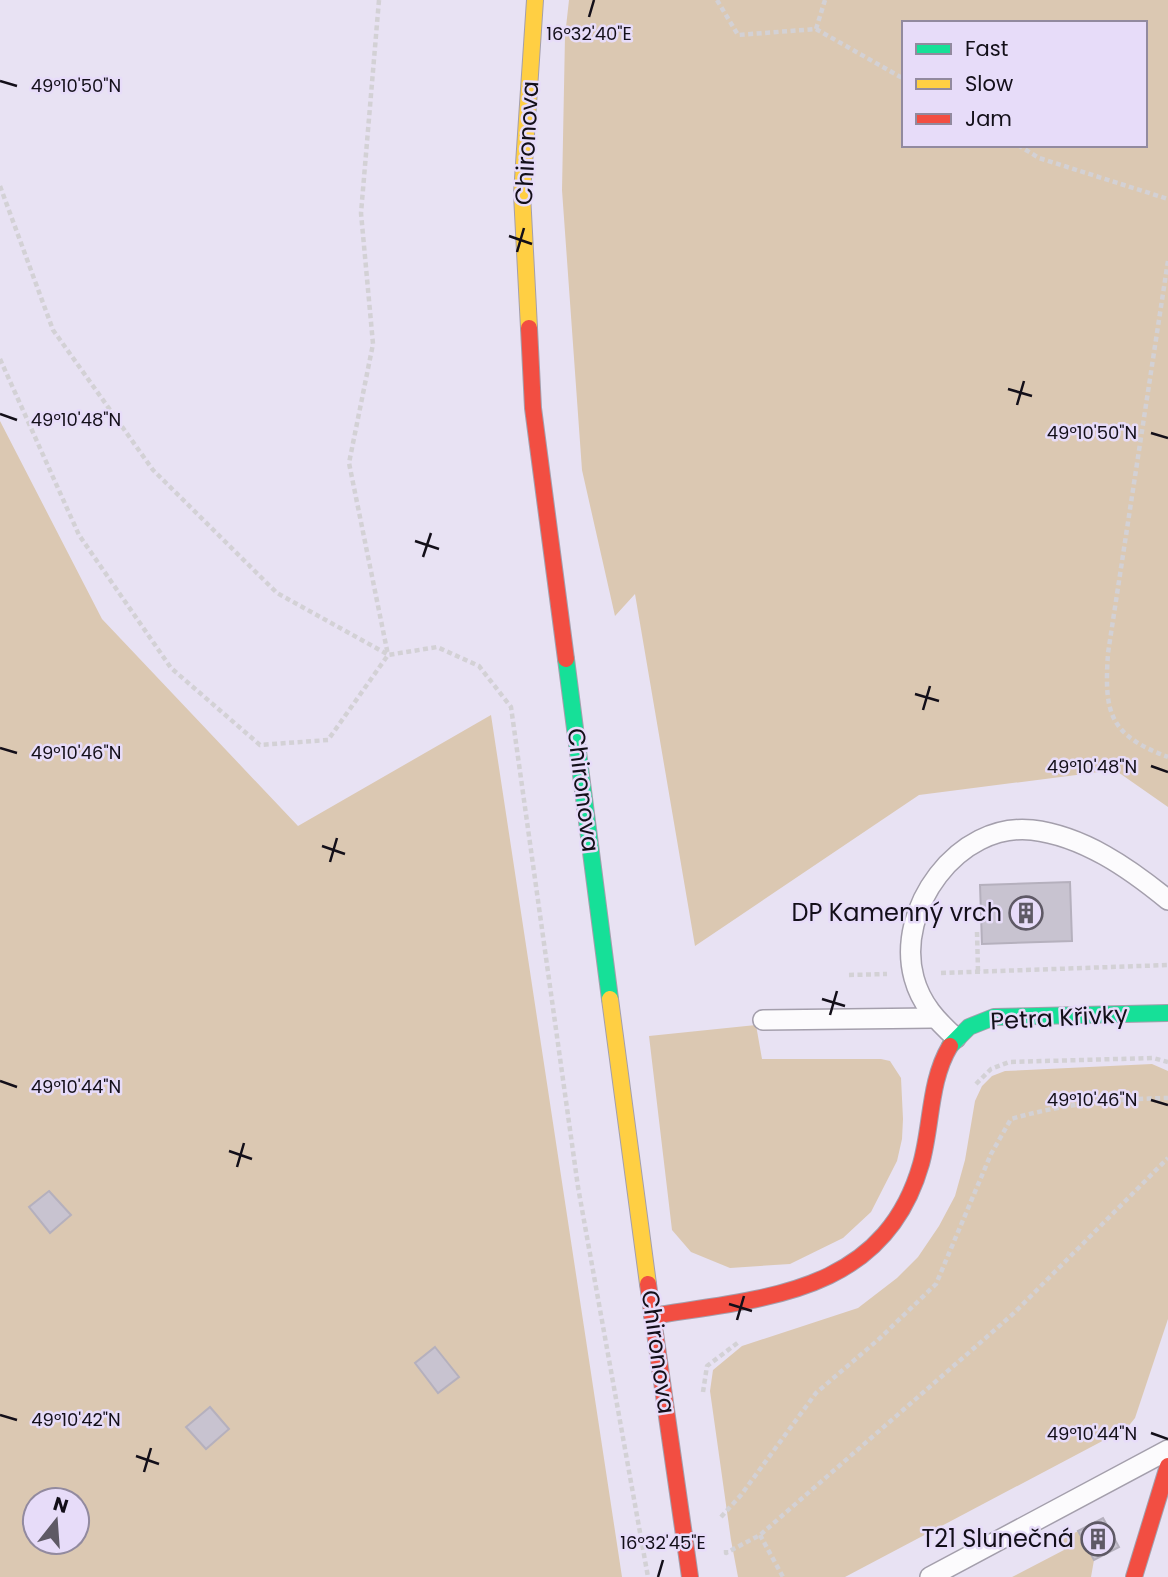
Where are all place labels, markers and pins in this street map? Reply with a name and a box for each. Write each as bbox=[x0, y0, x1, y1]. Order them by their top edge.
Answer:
building icon: DP Kamenný vrch bbox=[1007, 894, 1045, 932]
place label: DP Kamenný vrch bbox=[792, 896, 1002, 929]
building icon: T21 Slunečná bbox=[1079, 1520, 1117, 1558]
place label: T21 Slunečná bbox=[921, 1522, 1074, 1555]

